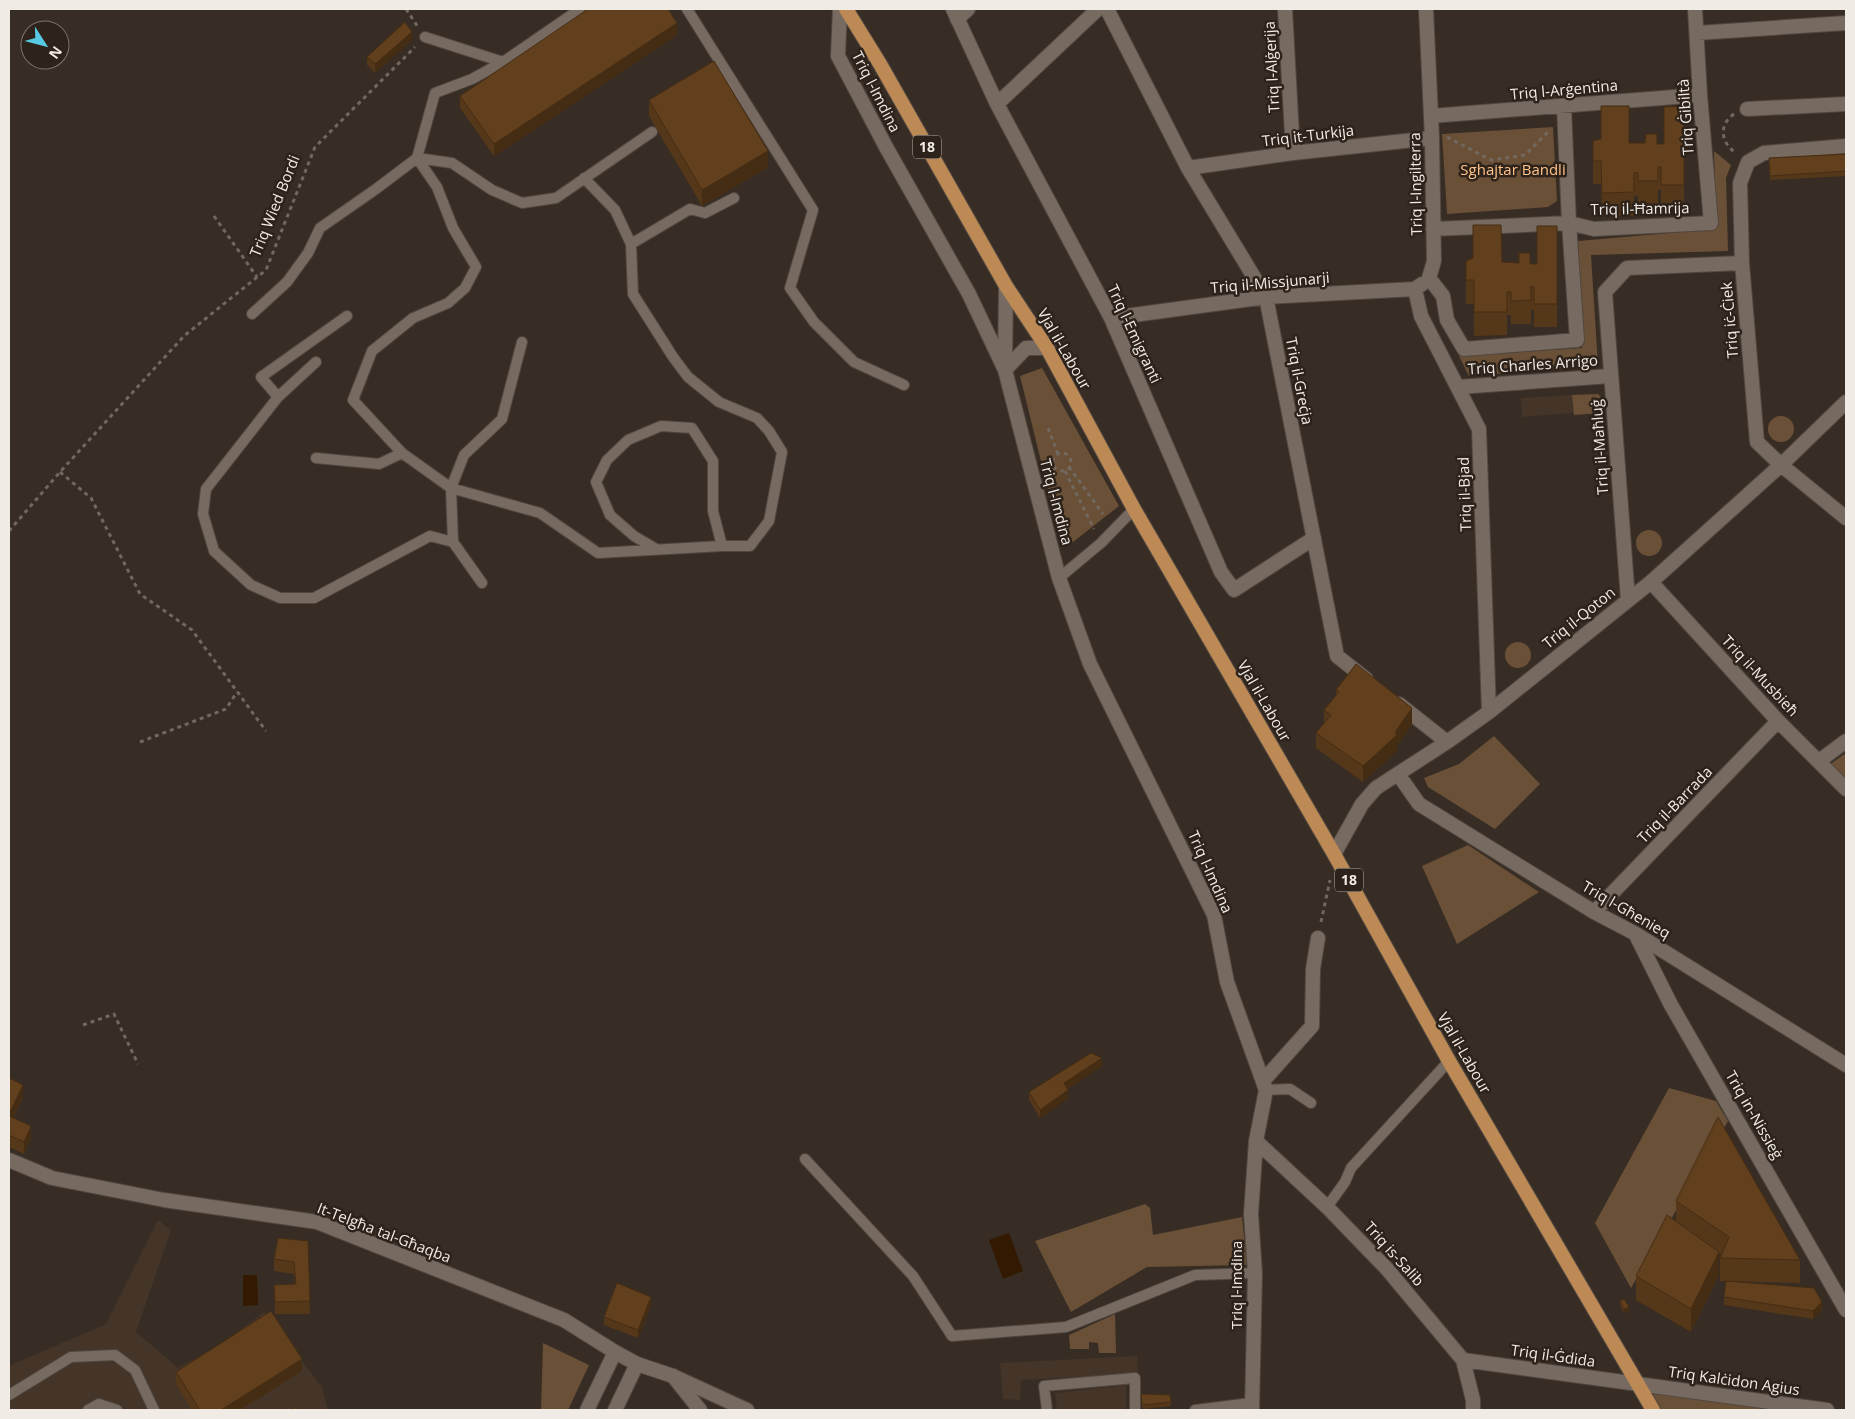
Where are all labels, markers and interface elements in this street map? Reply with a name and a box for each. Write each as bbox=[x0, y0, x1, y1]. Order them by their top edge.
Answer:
north arrow bbox=[20, 20, 70, 70]
street label: Triq l-Alġerija bbox=[1259, 21, 1283, 113]
text: N bbox=[45, 43, 67, 63]
street label: Triq l-Imdina bbox=[848, 48, 906, 135]
street label: Triq l-Arġentina bbox=[1509, 74, 1619, 104]
street label: Triq Ġibiltà bbox=[1672, 78, 1698, 156]
street label: Triq it-Turkija bbox=[1261, 119, 1355, 151]
street label: Triq l-Ingilterra bbox=[1404, 132, 1426, 236]
road number: 18 bbox=[913, 136, 941, 158]
street label: Triq Wied Bordi bbox=[245, 152, 304, 260]
park label: Sghajtar Bandli bbox=[1460, 159, 1566, 179]
street label: Triq il-Ħamrija bbox=[1590, 197, 1690, 219]
street label: Triq il-Missjunarji bbox=[1210, 267, 1330, 297]
street label: Triq l-Emigranti bbox=[1103, 281, 1167, 386]
street label: Triq iċ-Ċiek bbox=[1716, 281, 1742, 359]
street label: Vjal il-Labour bbox=[1033, 304, 1096, 393]
street label: Triq il-Greċja bbox=[1282, 336, 1318, 426]
street label: Triq Charles Arrigo bbox=[1467, 349, 1599, 379]
street label: Triq il-Maħluġ bbox=[1586, 399, 1612, 496]
street label: Triq l-Imdina bbox=[1036, 456, 1078, 547]
street label: Triq il-Bjad bbox=[1453, 456, 1475, 532]
street label: Triq il-Qoton bbox=[1538, 582, 1619, 653]
street label: Triq il-Musbieħ bbox=[1718, 630, 1804, 720]
street label: Vjal il-Labour bbox=[1233, 656, 1296, 745]
street label: Triq il-Barrada bbox=[1632, 761, 1716, 847]
street label: Triq l-Imdina bbox=[1184, 827, 1238, 916]
road number: 18 bbox=[1335, 868, 1363, 892]
street label: Triq l-Għenieq bbox=[1579, 876, 1674, 943]
street label: Vjal il-Labour bbox=[1433, 1008, 1496, 1097]
street label: Triq in-Nissieġ bbox=[1722, 1067, 1788, 1162]
street label: It-Telgħa tal-Għaqba bbox=[315, 1197, 454, 1267]
street label: Triq is-Salib bbox=[1360, 1217, 1429, 1290]
street label: Triq l-Imdina bbox=[1226, 1241, 1246, 1329]
street label: Triq il-Ġdida bbox=[1510, 1339, 1597, 1371]
street label: Triq Kalċidon Agius bbox=[1667, 1361, 1801, 1399]

